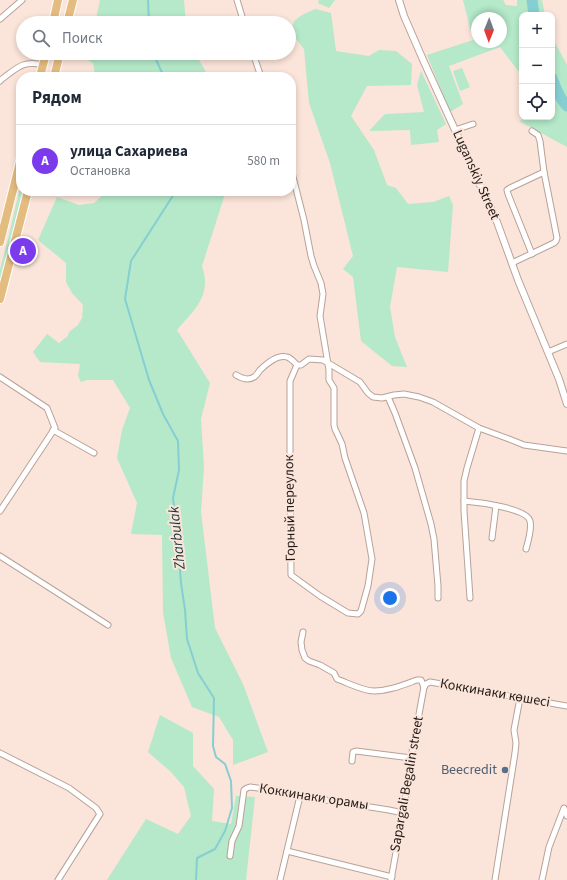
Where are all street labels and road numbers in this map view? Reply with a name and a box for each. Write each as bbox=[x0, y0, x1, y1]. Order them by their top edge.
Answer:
street label: Luganskiy Street bbox=[447, 127, 505, 223]
street label: Горный переулок bbox=[279, 454, 301, 562]
street label: Коккинаки көшесі bbox=[438, 673, 552, 713]
street label: Sapargali Begalin street bbox=[385, 714, 429, 853]
street label: Коккинаки орамы bbox=[258, 778, 370, 816]

